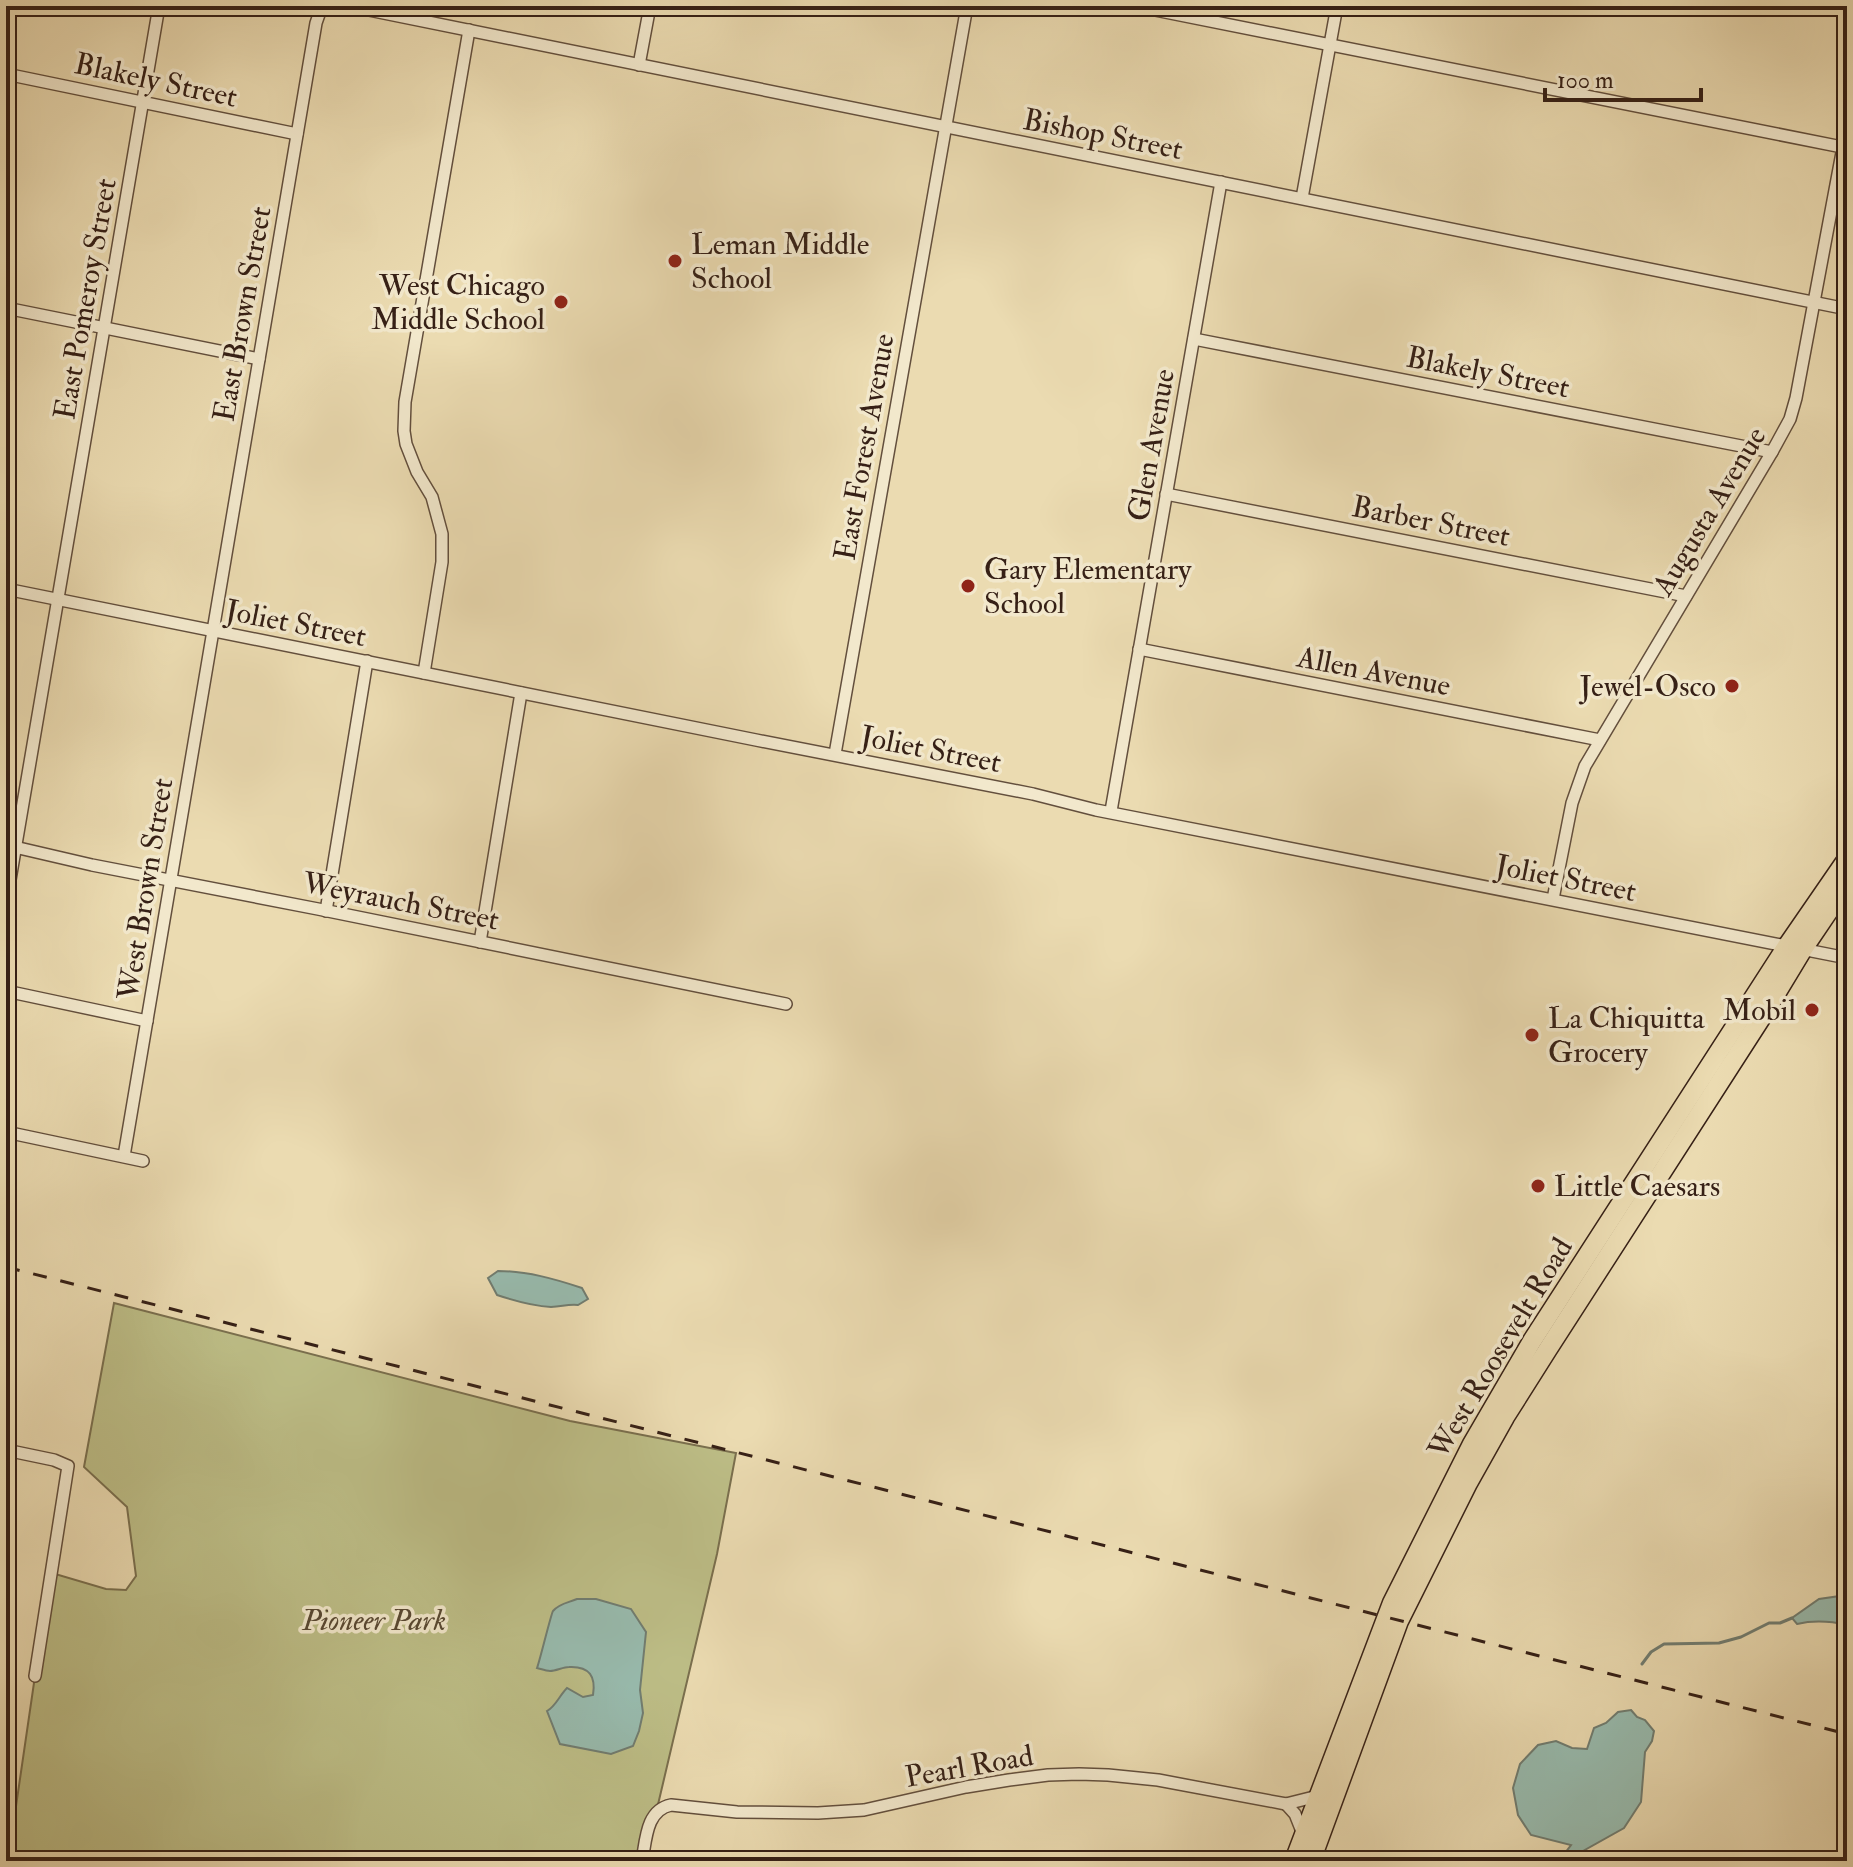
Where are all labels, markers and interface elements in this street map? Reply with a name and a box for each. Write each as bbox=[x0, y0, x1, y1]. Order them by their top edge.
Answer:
street label: Blakely Street bbox=[71, 45, 241, 116]
scale bar bbox=[1545, 52, 1701, 102]
text: 100 m bbox=[1557, 65, 1614, 96]
street label: Bishop Street bbox=[1020, 101, 1186, 168]
street label: East Pomeroy Street bbox=[46, 175, 125, 423]
street label: East Brown Street bbox=[205, 203, 280, 424]
place label: Leman Middle School bbox=[691, 226, 869, 297]
marker: Leman Middle School bbox=[666, 252, 684, 270]
place label: West Chicago Middle School bbox=[371, 267, 545, 338]
marker: West Chicago Middle School bbox=[552, 293, 570, 311]
street label: East Forest Avenue bbox=[826, 331, 903, 563]
street label: Blakely Street bbox=[1403, 339, 1573, 406]
street label: Glen Avenue bbox=[1120, 366, 1183, 524]
street label: Augusta Avenue bbox=[1644, 420, 1774, 603]
street label: Barber Street bbox=[1349, 488, 1513, 555]
place label: Gary Elementary School bbox=[984, 551, 1192, 622]
marker: Gary Elementary School bbox=[959, 577, 977, 595]
street label: Joliet Street bbox=[222, 592, 370, 655]
street label: Allen Avenue bbox=[1293, 638, 1454, 704]
place label: Jewel-Osco bbox=[1578, 668, 1716, 705]
marker: Jewel-Osco bbox=[1723, 677, 1741, 695]
street label: Joliet Street bbox=[857, 718, 1005, 781]
street label: West Brown Street bbox=[110, 775, 181, 1004]
street label: Joliet Street bbox=[1492, 847, 1640, 910]
street label: Weyrauch Street bbox=[299, 864, 502, 939]
place label: Mobil bbox=[1723, 992, 1796, 1029]
place label: La Chiquitta Grocery bbox=[1548, 1000, 1705, 1071]
marker: Mobil bbox=[1803, 1001, 1821, 1019]
marker: La Chiquitta Grocery bbox=[1523, 1026, 1541, 1044]
place label: Little Caesars bbox=[1554, 1168, 1720, 1205]
marker: Little Caesars bbox=[1529, 1177, 1547, 1195]
street label: West Roosevelt Road bbox=[1419, 1231, 1581, 1466]
park label: Pioneer Park bbox=[301, 1602, 446, 1639]
street label: Pearl Road bbox=[902, 1737, 1036, 1796]

